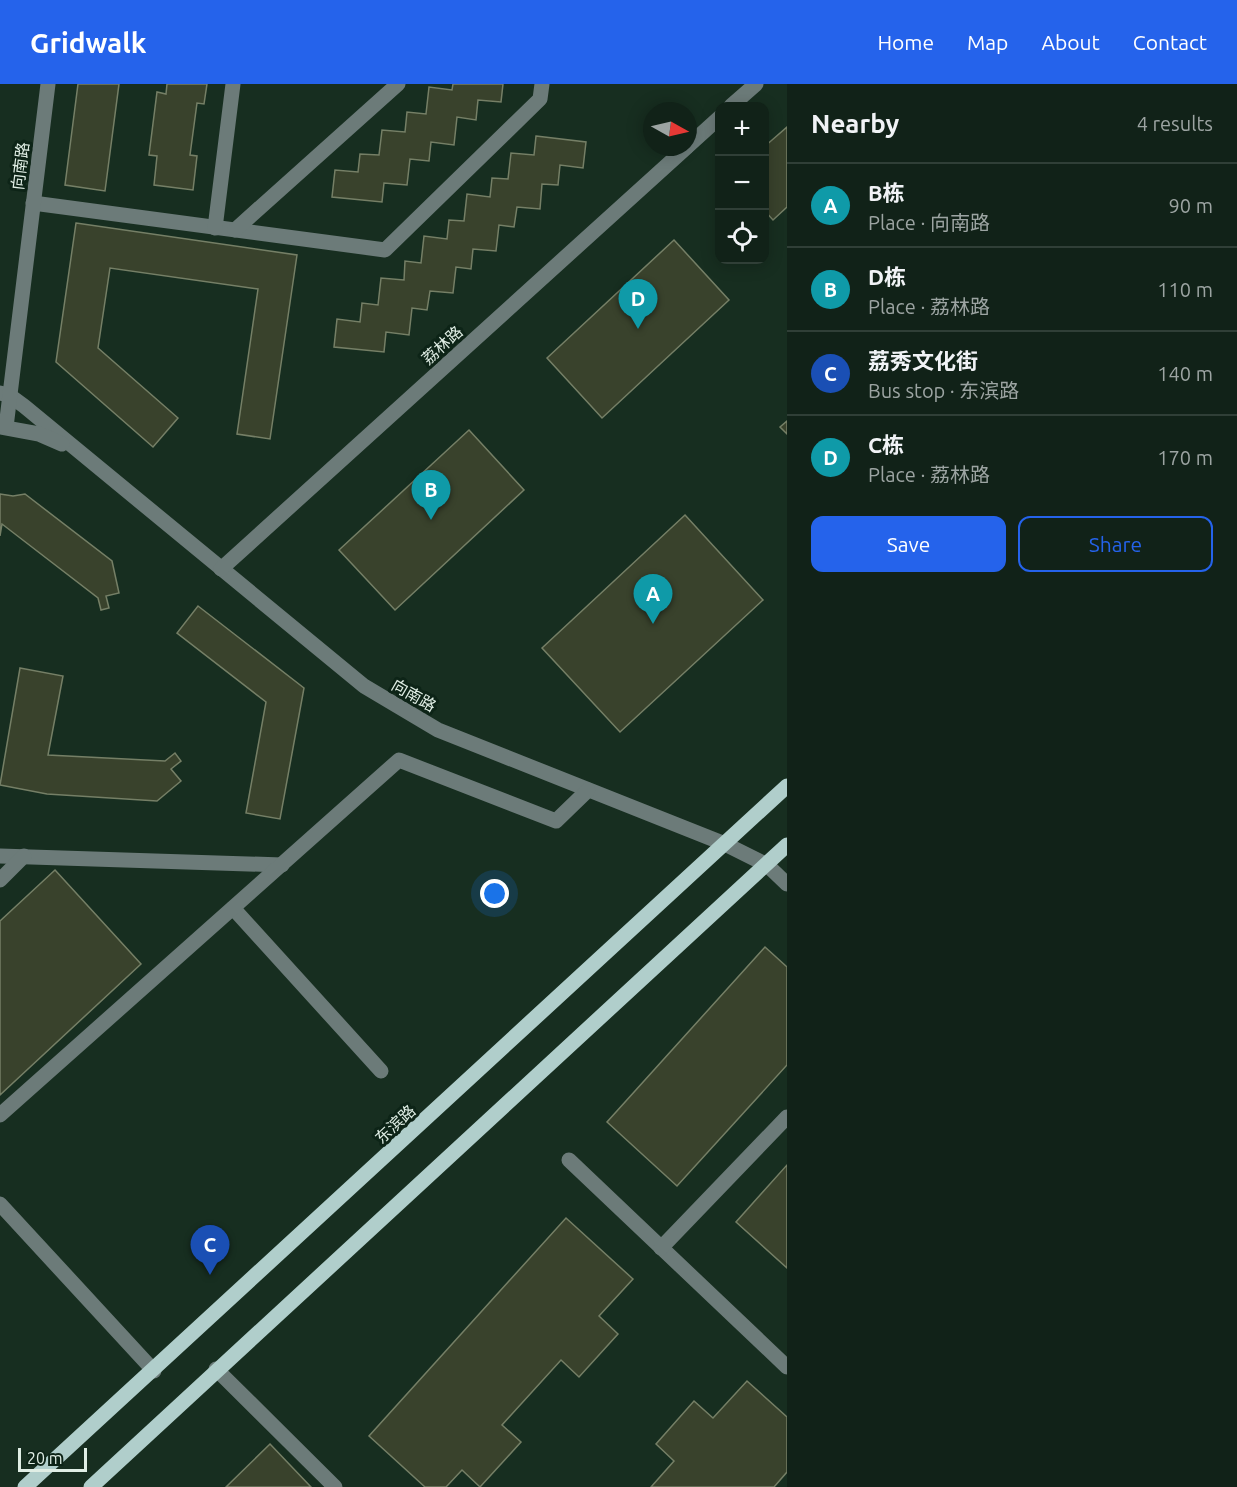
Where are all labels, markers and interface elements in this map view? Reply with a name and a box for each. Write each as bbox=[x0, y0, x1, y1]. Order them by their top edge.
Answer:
text: Gridwalk bbox=[30, 27, 147, 58]
text: Home bbox=[877, 30, 934, 54]
text: Map bbox=[967, 30, 1008, 54]
text: About bbox=[1041, 30, 1100, 54]
text: Contact bbox=[1133, 30, 1207, 54]
north arrow bbox=[643, 102, 697, 156]
map controls bbox=[715, 102, 769, 264]
button: + bbox=[715, 102, 769, 156]
text: Nearby bbox=[811, 109, 899, 138]
text: 4 results bbox=[1137, 112, 1213, 135]
street label: 向南路 bbox=[8, 141, 32, 191]
button: − bbox=[715, 156, 769, 210]
text: B栋 bbox=[868, 180, 905, 205]
text: A bbox=[823, 194, 838, 217]
text: 90 m bbox=[1169, 194, 1213, 217]
button: locate bbox=[715, 210, 769, 264]
text: Place · 向南路 bbox=[868, 211, 990, 234]
text: D栋 bbox=[868, 264, 906, 289]
text: B bbox=[824, 278, 837, 301]
text: 110 m bbox=[1157, 278, 1213, 301]
pin: D bbox=[618, 280, 658, 329]
text: Place · 荔林路 bbox=[868, 295, 990, 318]
street label: 荔林路 bbox=[418, 322, 466, 368]
text: 荔秀文化街 bbox=[868, 348, 978, 373]
text: C bbox=[824, 362, 837, 385]
text: 140 m bbox=[1157, 362, 1213, 385]
text: Bus stop · 东滨路 bbox=[868, 379, 1019, 402]
text: C栋 bbox=[868, 432, 904, 457]
text: D bbox=[823, 446, 838, 469]
text: 170 m bbox=[1157, 446, 1213, 469]
text: Place · 荔林路 bbox=[868, 463, 990, 486]
pin: B bbox=[412, 470, 450, 520]
button: Save bbox=[811, 516, 1006, 572]
button: Share bbox=[1018, 516, 1213, 572]
pin: A bbox=[634, 574, 672, 624]
street label: 向南路 bbox=[389, 675, 439, 715]
your location bbox=[480, 879, 509, 908]
street label: 东滨路 bbox=[371, 1101, 419, 1147]
pin: C bbox=[190, 1226, 230, 1275]
scale bar bbox=[18, 1445, 87, 1472]
text: 20 m bbox=[27, 1449, 63, 1467]

